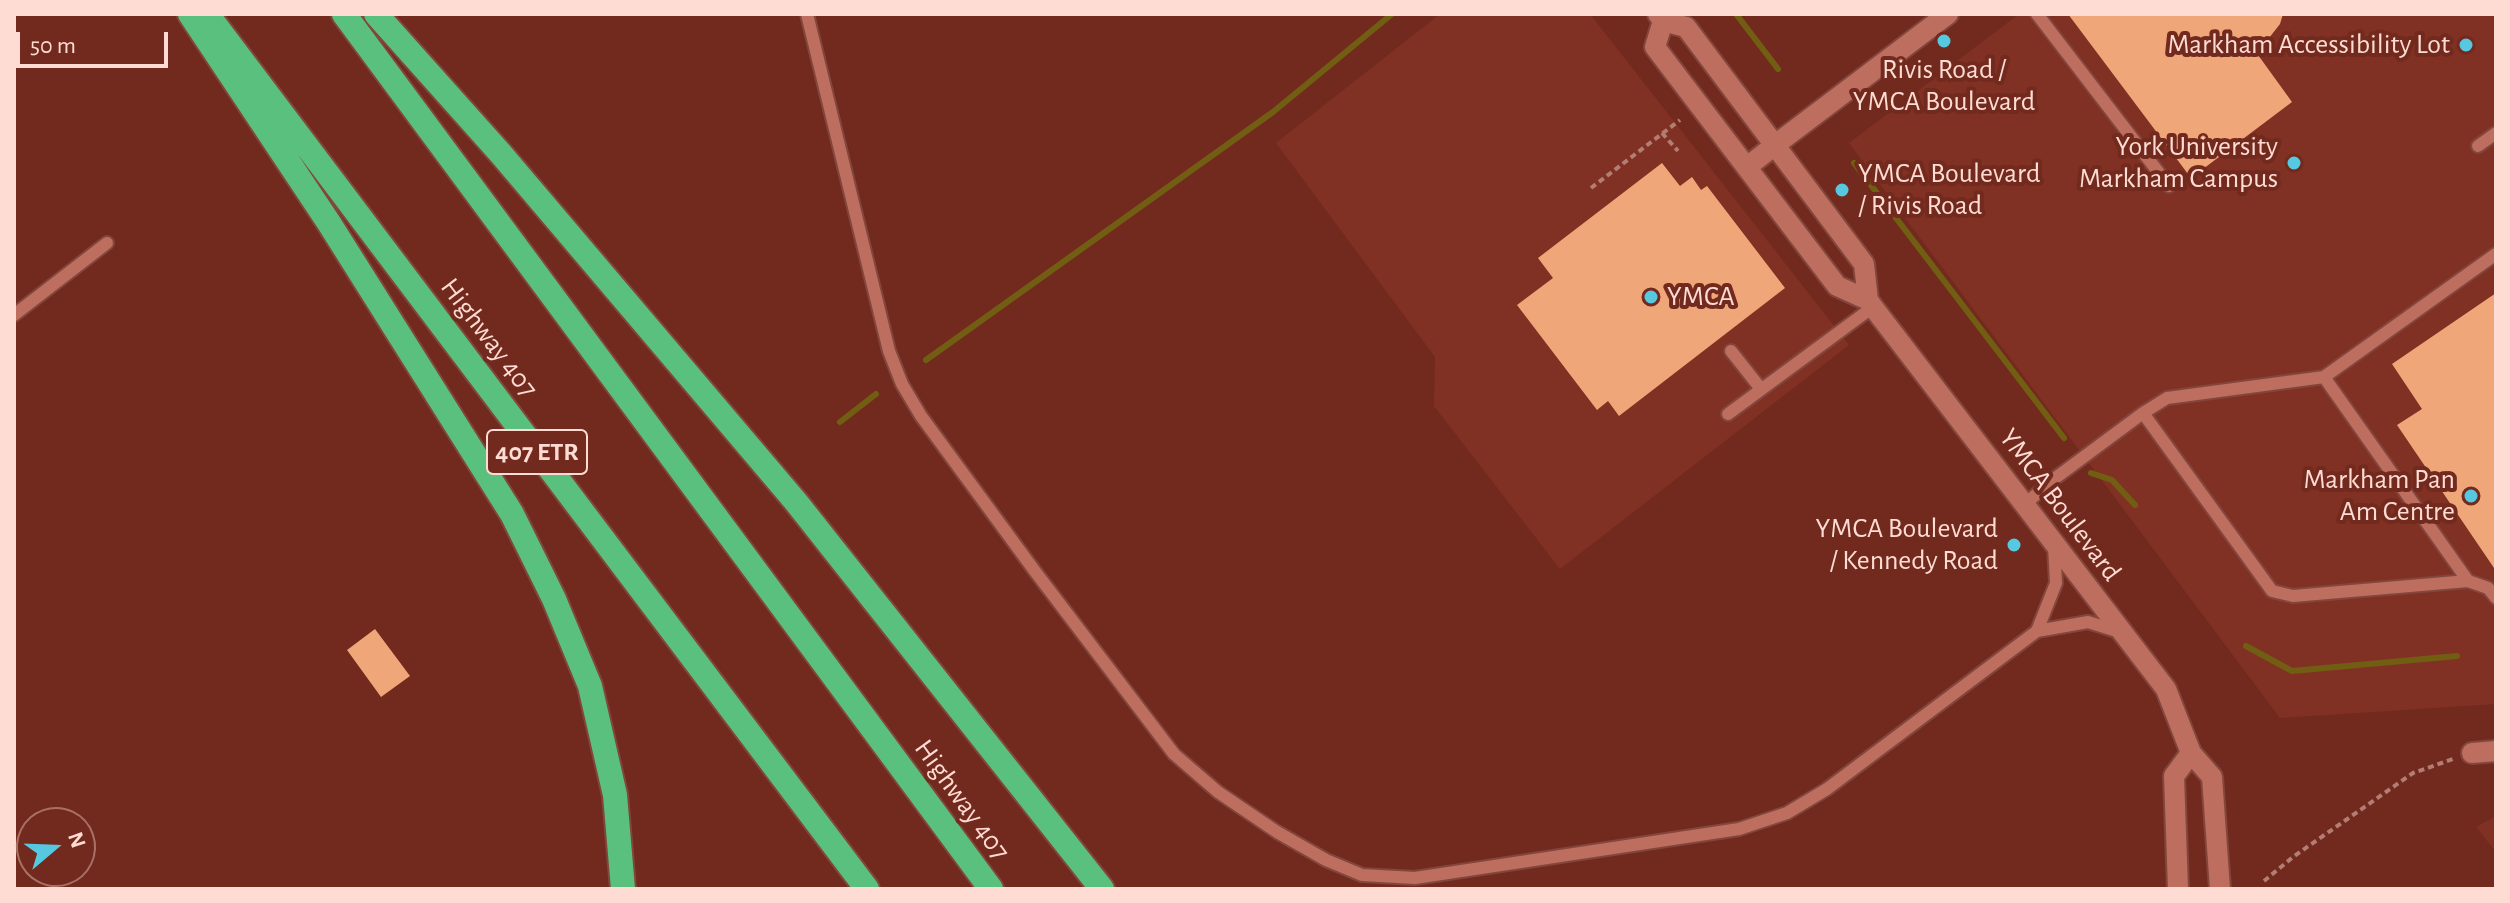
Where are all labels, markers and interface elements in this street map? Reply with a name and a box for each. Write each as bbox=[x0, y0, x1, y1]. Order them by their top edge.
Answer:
scale bar bbox=[20, 16, 172, 66]
place label: Markham Accessibility Lot bbox=[2168, 28, 2450, 62]
marker: Rivis Road / YMCA Boulevard bbox=[1935, 32, 1953, 50]
text: 50 m bbox=[30, 34, 76, 58]
marker: Markham Accessibility Lot bbox=[2457, 36, 2475, 54]
place label: Rivis Road / YMCA Boulevard bbox=[1853, 53, 2035, 119]
place label: York University Markham Campus bbox=[2079, 130, 2278, 196]
marker: York University Markham Campus bbox=[2285, 154, 2303, 172]
place label: YMCA Boulevard / Rivis Road bbox=[1858, 157, 2040, 223]
marker: YMCA Boulevard / Rivis Road bbox=[1833, 181, 1851, 199]
street label: Highway 407 bbox=[433, 272, 545, 404]
place label: YMCA bbox=[1667, 280, 1735, 314]
marker: YMCA bbox=[1642, 288, 1660, 306]
street label: YMCA Boulevard bbox=[1992, 422, 2128, 588]
road number: 407 ETR bbox=[487, 430, 587, 474]
place label: Markham Pan Am Centre bbox=[2304, 463, 2455, 529]
marker: Markham Pan Am Centre bbox=[2462, 487, 2480, 505]
place label: YMCA Boulevard / Kennedy Road bbox=[1816, 512, 1998, 578]
marker: YMCA Boulevard / Kennedy Road bbox=[2005, 536, 2023, 554]
street label: Highway 407 bbox=[907, 733, 1017, 867]
north arrow bbox=[16, 807, 96, 887]
text: N bbox=[64, 829, 90, 851]

